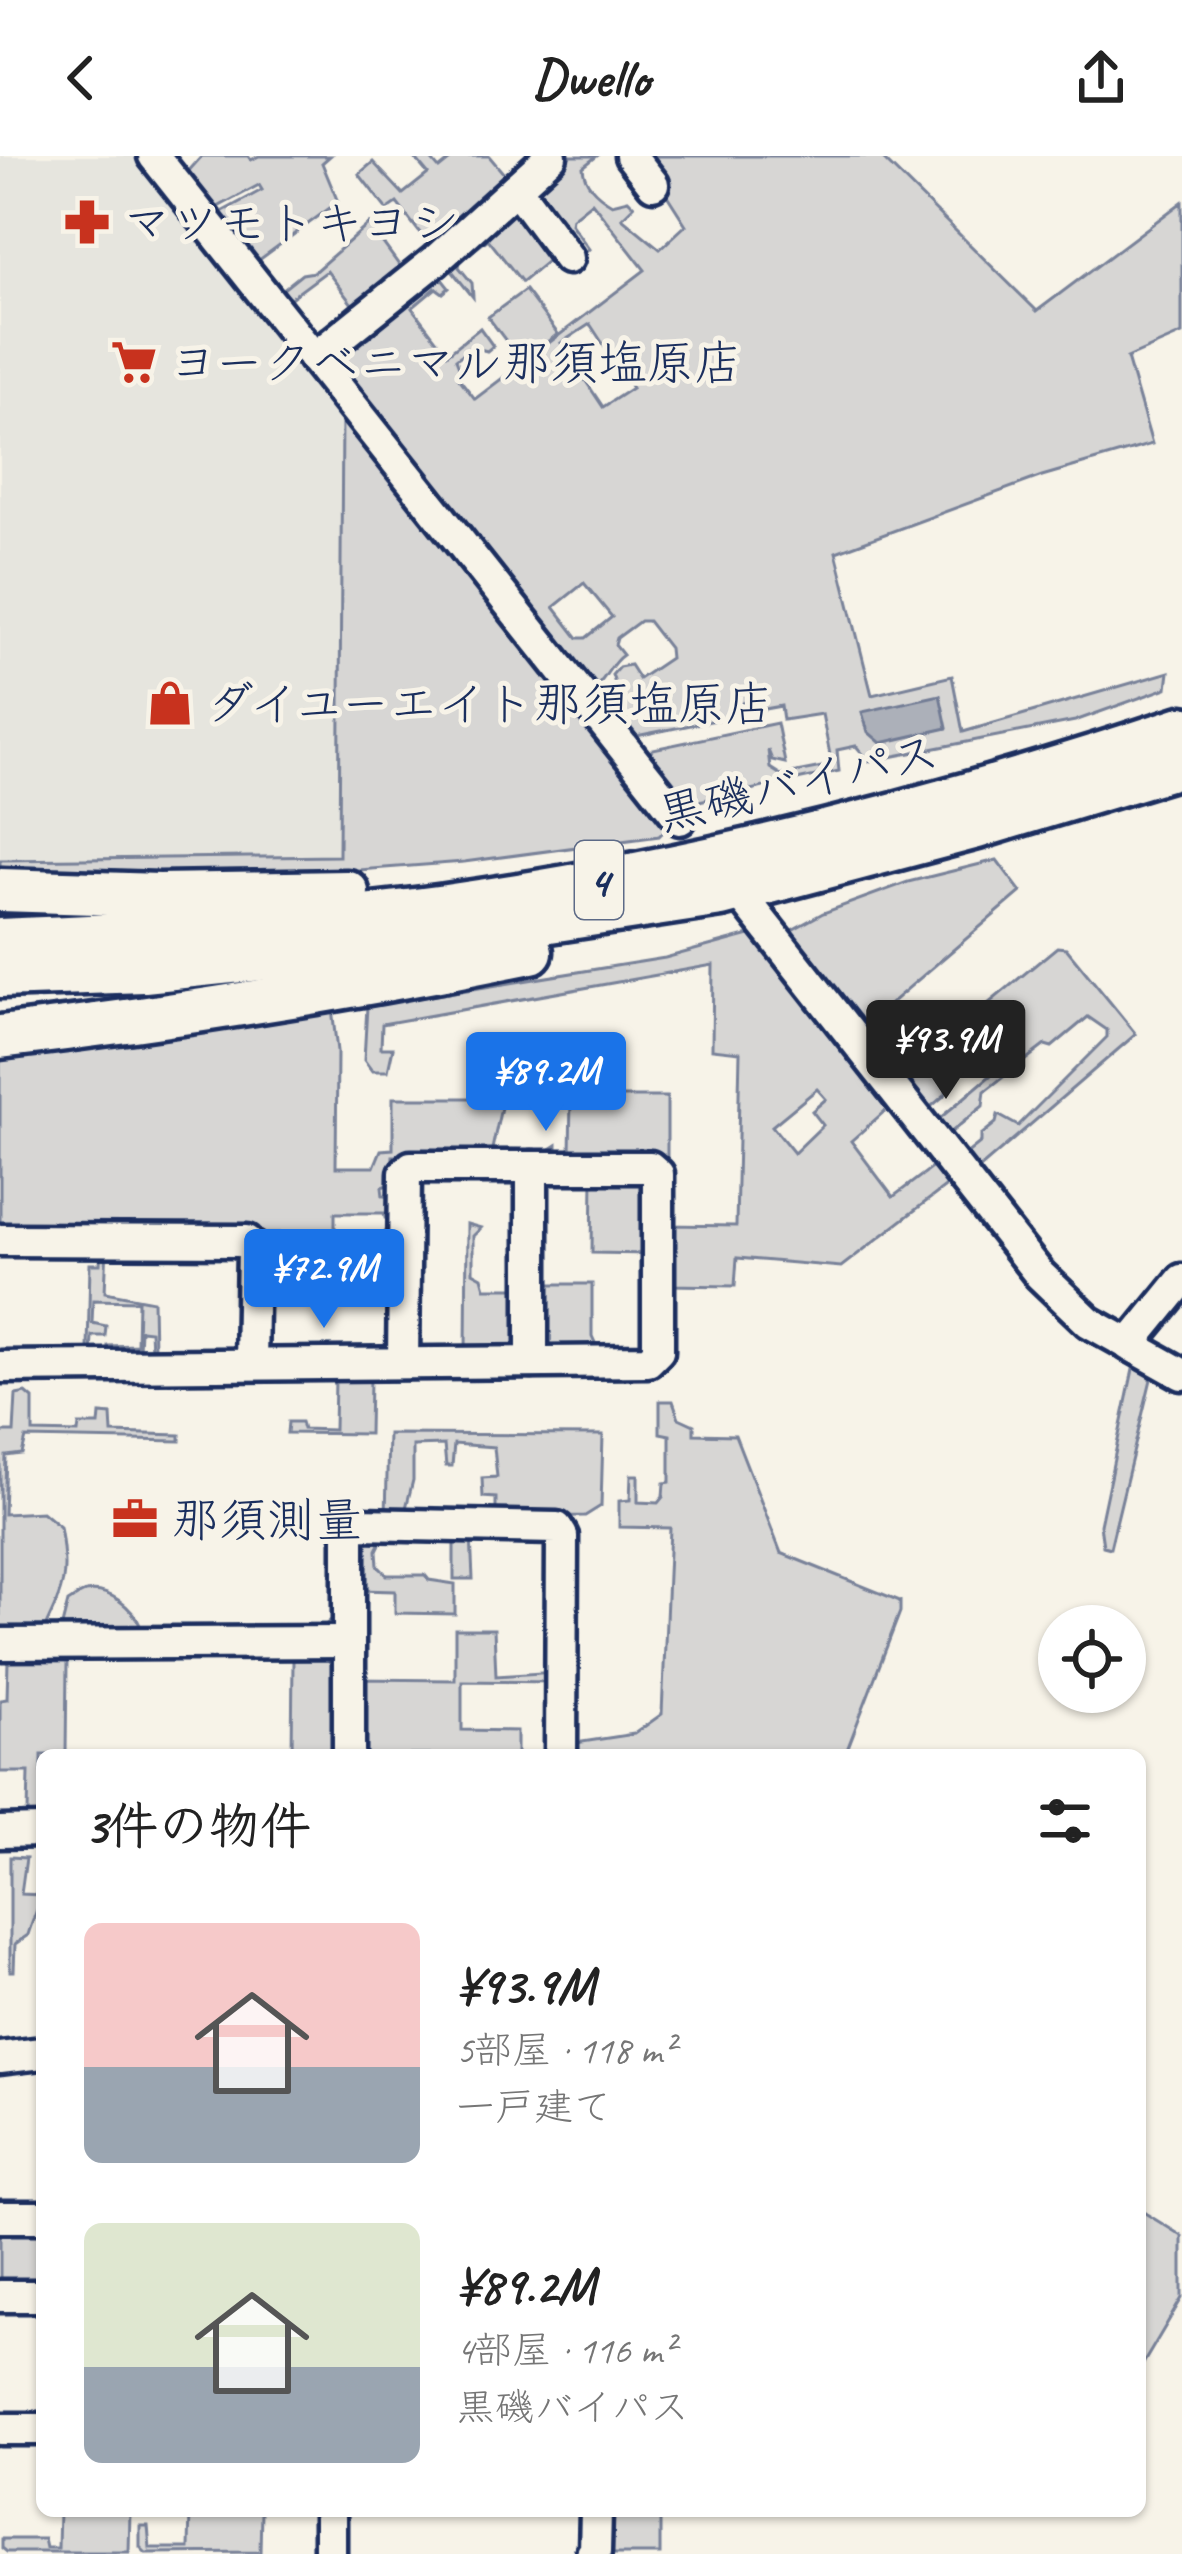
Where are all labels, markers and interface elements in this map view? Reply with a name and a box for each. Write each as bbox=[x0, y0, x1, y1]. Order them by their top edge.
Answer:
text: Dwello bbox=[532, 44, 650, 112]
icon: back bbox=[48, 45, 114, 111]
icon: share bbox=[1068, 45, 1134, 111]
place label: マツモトキヨシ bbox=[123, 193, 459, 253]
pharmacy icon: マツモトキヨシ bbox=[62, 197, 112, 247]
place label: ヨークベニマル那須塩原店 bbox=[170, 333, 742, 393]
supermarket icon: ヨークベニマル那須塩原店 bbox=[109, 337, 159, 387]
place label: ダイユーエイト那須塩原店 bbox=[206, 674, 773, 734]
shop icon: ダイユーエイト那須塩原店 bbox=[145, 678, 195, 728]
street label: 黒磯バイパス bbox=[652, 721, 945, 844]
road number: 4 bbox=[575, 841, 623, 919]
pin: ¥93.9M bbox=[848, 1000, 1044, 1102]
text: ¥93.9M bbox=[893, 1014, 999, 1063]
pin: ¥89.2M bbox=[448, 1032, 644, 1134]
text: ¥89.2M bbox=[493, 1046, 599, 1095]
pin: ¥72.9M bbox=[226, 1229, 422, 1331]
text: ¥72.9M bbox=[271, 1243, 377, 1292]
place label: 那須測量 bbox=[171, 1490, 363, 1550]
office icon: 那須測量 bbox=[110, 1494, 160, 1544]
map controls bbox=[1038, 1605, 1146, 1713]
button: locate bbox=[1038, 1605, 1146, 1713]
icon: filters bbox=[1032, 1788, 1098, 1854]
text: 3件の物件 bbox=[84, 1794, 311, 1858]
text: ¥93.9M bbox=[456, 1954, 594, 2018]
icon: home bbox=[180, 1971, 324, 2115]
text: 5部屋 · 118 m² bbox=[456, 2026, 674, 2075]
text: 一戸建て bbox=[456, 2083, 612, 2132]
text: ¥89.2M bbox=[456, 2254, 594, 2318]
icon: home bbox=[180, 2271, 324, 2415]
text: 4部屋 · 116 m² bbox=[456, 2326, 674, 2375]
text: 黒磯バイパス bbox=[456, 2383, 689, 2432]

